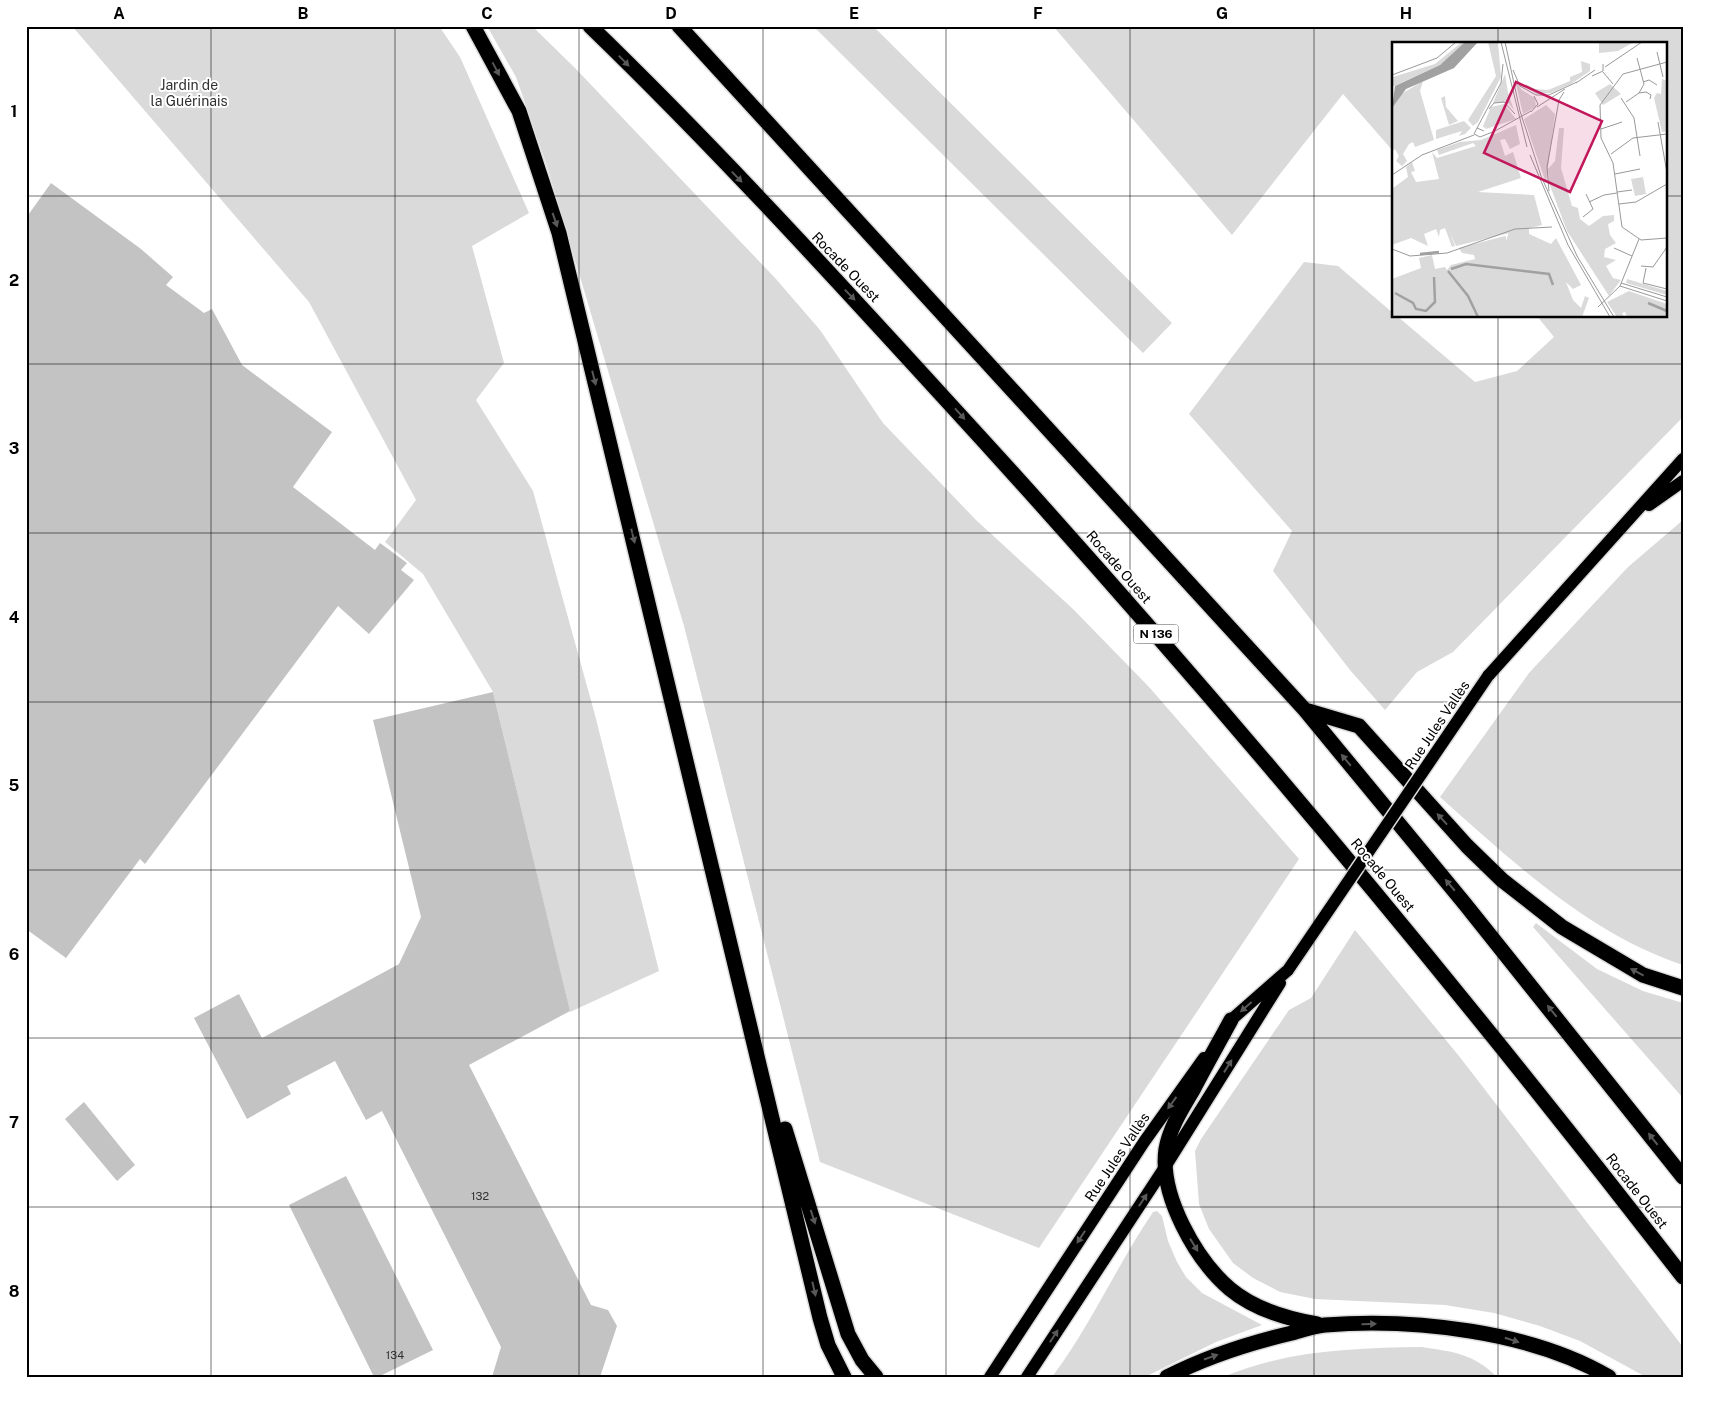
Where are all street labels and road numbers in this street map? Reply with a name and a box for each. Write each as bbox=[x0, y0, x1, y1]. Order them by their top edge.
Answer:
street label: Rocade Ouest bbox=[809, 229, 883, 305]
street label: Rocade Ouest bbox=[1083, 528, 1155, 606]
road number: N 136 bbox=[1134, 624, 1178, 644]
street label: Rue Jules Vallès bbox=[1401, 678, 1473, 772]
street label: Rocade Ouest bbox=[1348, 835, 1418, 915]
street label: Rue Jules Vallès bbox=[1081, 1110, 1153, 1204]
street label: Rocade Ouest bbox=[1603, 1150, 1671, 1232]

